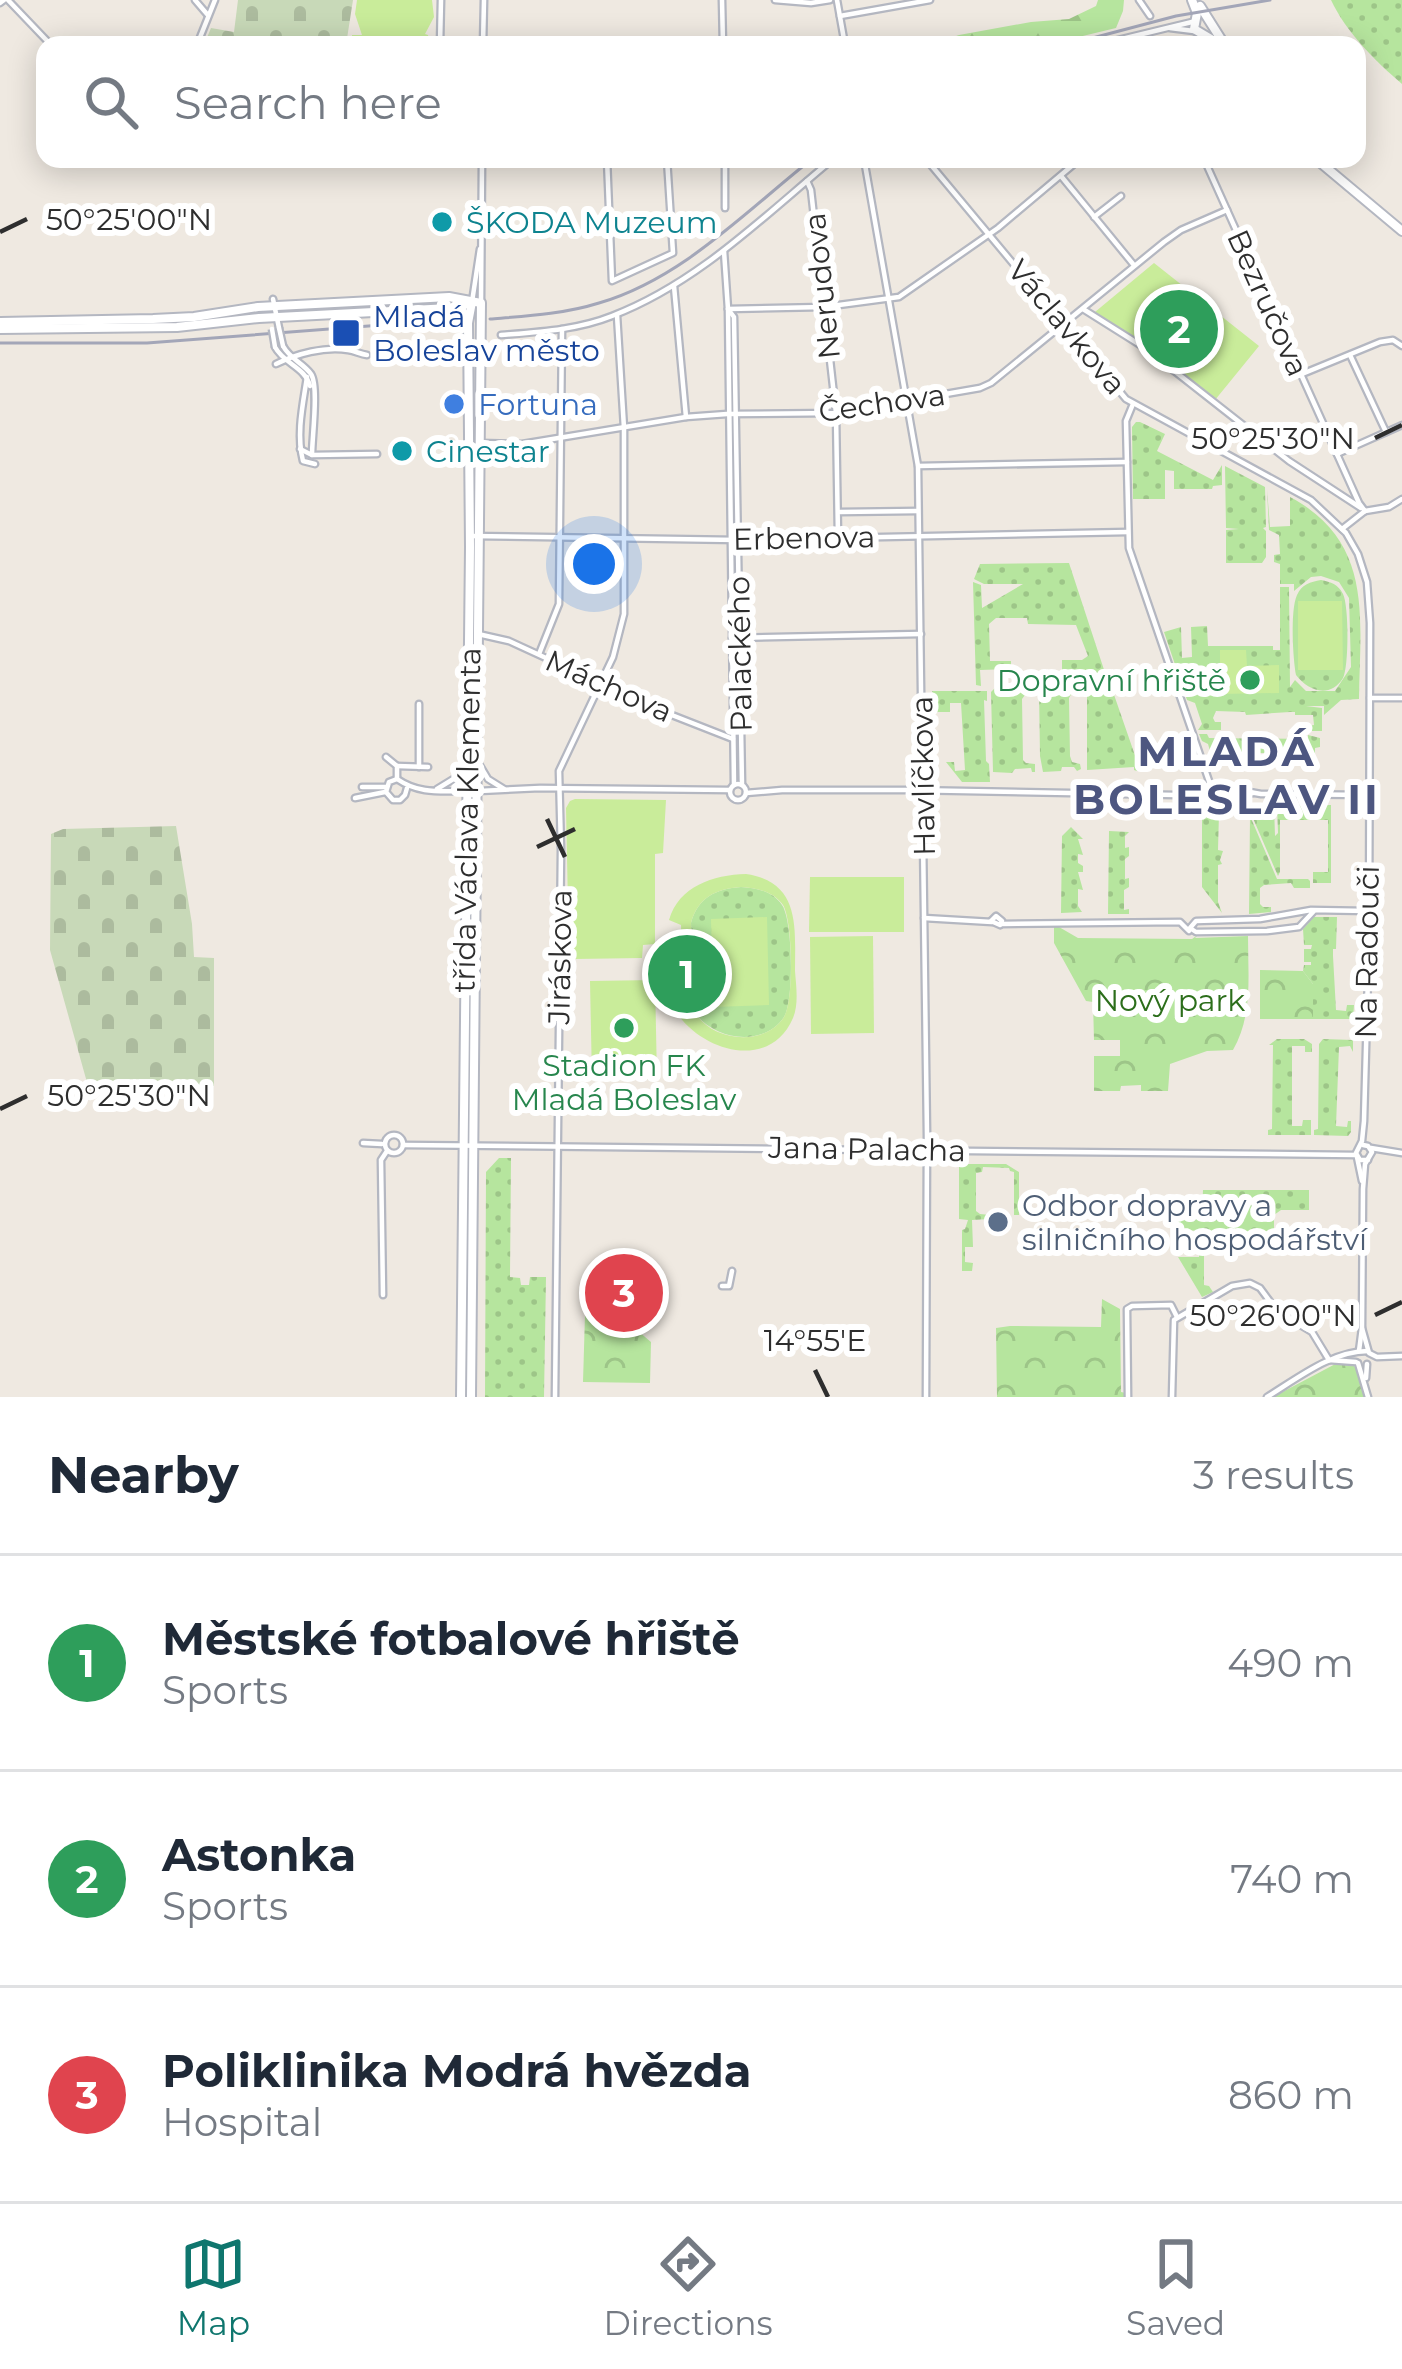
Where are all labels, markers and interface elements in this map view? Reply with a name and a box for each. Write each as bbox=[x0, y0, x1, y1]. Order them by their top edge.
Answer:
search box bbox=[36, 36, 1366, 168]
icon: search bbox=[78, 69, 144, 135]
text: Search here bbox=[174, 75, 442, 130]
text: 50°25'00"N bbox=[46, 201, 212, 238]
place label: ŠKODA Muzeum bbox=[466, 204, 718, 241]
marker: ŠKODA Muzeum bbox=[429, 209, 455, 235]
street label: Nerudova bbox=[796, 211, 848, 361]
street label: Bezručova bbox=[1219, 224, 1317, 382]
street label: Václavkova bbox=[1000, 252, 1134, 402]
pin: 2 bbox=[1140, 284, 1218, 374]
place label: Mladá Boleslav město bbox=[373, 298, 600, 369]
marker: Mladá Boleslav město bbox=[330, 317, 362, 349]
street label: Čechova bbox=[816, 376, 948, 430]
place label: Fortuna bbox=[478, 386, 598, 423]
marker: Fortuna bbox=[441, 391, 467, 417]
text: 50°25'30"N bbox=[1191, 420, 1355, 457]
place label: Cinestar bbox=[426, 433, 550, 470]
marker: Cinestar bbox=[389, 438, 415, 464]
street label: Erbenova bbox=[733, 518, 875, 558]
your location bbox=[564, 534, 624, 594]
street label: Palackého bbox=[720, 576, 760, 732]
street label: Máchova bbox=[540, 642, 678, 730]
street label: třída Václava Klementa bbox=[445, 647, 489, 993]
place label: Dopravní hřiště bbox=[997, 662, 1226, 699]
marker: Dopravní hřiště bbox=[1237, 667, 1263, 693]
street label: Havlíčkova bbox=[903, 696, 943, 856]
district label: MLADÁ BOLESLAV II bbox=[1073, 725, 1381, 825]
street label: Na Radouči bbox=[1347, 865, 1387, 1039]
street label: Jiráskova bbox=[540, 889, 580, 1026]
pin: 1 bbox=[648, 929, 726, 1019]
park label: Nový park bbox=[1095, 982, 1245, 1019]
marker: Stadion FK Mladá Boleslav bbox=[611, 1015, 637, 1041]
place label: Stadion FK Mladá Boleslav bbox=[512, 1047, 737, 1118]
text: 50°25'30"N bbox=[47, 1077, 211, 1114]
street label: Jana Palacha bbox=[767, 1129, 966, 1169]
place label: Odbor dopravy a silničního hospodářství bbox=[1022, 1187, 1369, 1258]
marker: Odbor dopravy a silničního hospodářství bbox=[985, 1209, 1011, 1235]
pin: 3 bbox=[585, 1248, 663, 1338]
text: 50°26'00"N bbox=[1189, 1297, 1357, 1334]
text: 14°55'E bbox=[764, 1322, 866, 1359]
text: Nearby bbox=[48, 1444, 239, 1506]
text: 3 results bbox=[1193, 1451, 1354, 1499]
text: Městské fotbalové hřiště bbox=[162, 1611, 740, 1666]
text: 1 bbox=[79, 1639, 95, 1687]
text: 490 m bbox=[1227, 1639, 1354, 1687]
text: Sports bbox=[162, 1666, 288, 1714]
text: Astonka bbox=[162, 1827, 356, 1882]
text: 2 bbox=[75, 1855, 99, 1903]
text: 740 m bbox=[1230, 1855, 1354, 1903]
text: Sports bbox=[162, 1882, 288, 1930]
text: Poliklinika Modrá hvězda bbox=[162, 2043, 752, 2098]
text: 3 bbox=[75, 2071, 99, 2119]
text: 860 m bbox=[1228, 2071, 1354, 2119]
text: Hospital bbox=[162, 2098, 322, 2146]
tab: Map bbox=[177, 2231, 250, 2343]
tab: Directions bbox=[604, 2231, 773, 2343]
tab: Saved bbox=[1126, 2231, 1225, 2343]

